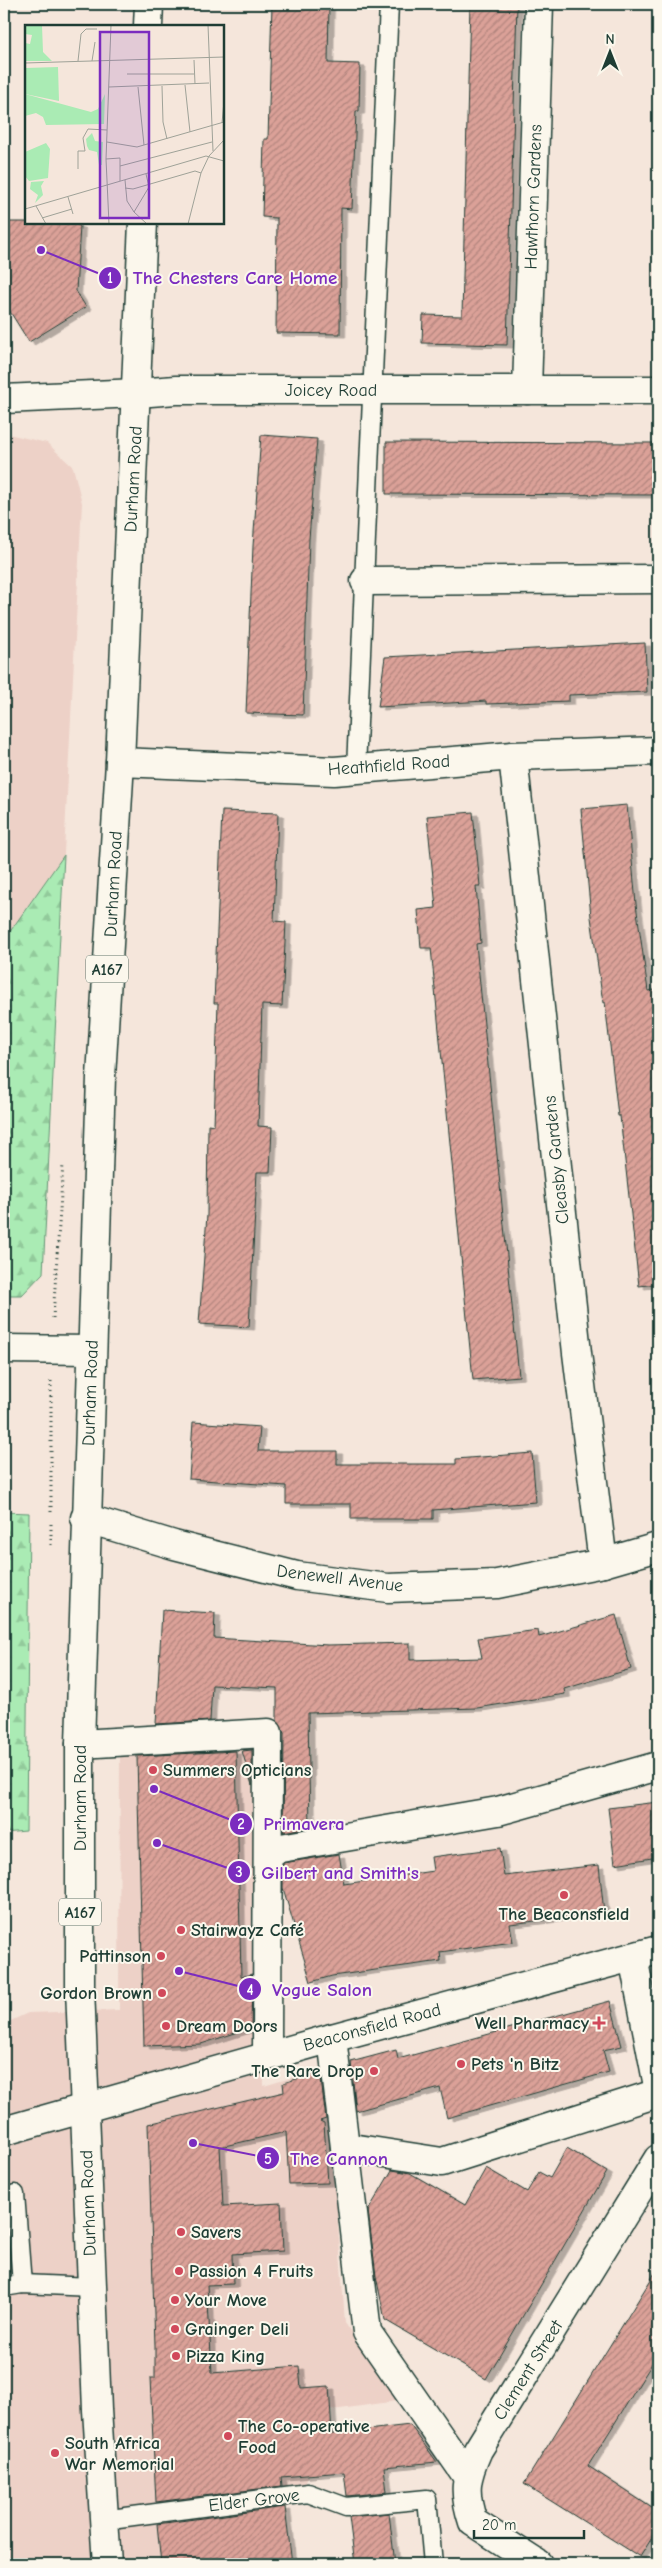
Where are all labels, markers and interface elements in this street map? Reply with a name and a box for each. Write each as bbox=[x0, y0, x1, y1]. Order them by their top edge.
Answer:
inset map bbox=[25, 25, 224, 224]
north arrow bbox=[584, 28, 634, 78]
text: N bbox=[605, 31, 615, 48]
street label: Hawthorn Gardens bbox=[520, 124, 547, 270]
callout: The Chesters Care Home bbox=[97, 261, 347, 295]
text: The Chesters Care Home bbox=[133, 267, 337, 289]
text: 1 bbox=[107, 269, 113, 287]
street label: Joicey Road bbox=[285, 380, 377, 401]
street label: Durham Road bbox=[120, 425, 147, 533]
street label: Heathfield Road bbox=[327, 751, 451, 780]
street label: Durham Road bbox=[100, 830, 127, 938]
road number: A167 bbox=[86, 956, 128, 982]
street label: Cleasby Gardens bbox=[539, 1095, 574, 1225]
street label: Durham Road bbox=[78, 1339, 103, 1447]
street label: Denewell Avenue bbox=[275, 1560, 404, 1597]
street label: Durham Road bbox=[70, 1745, 91, 1851]
place label: Summers Opticians bbox=[163, 1760, 312, 1781]
marker: Summers Opticians bbox=[147, 1764, 159, 1776]
callout: Primavera bbox=[228, 1807, 355, 1841]
text: Primavera bbox=[263, 1813, 345, 1835]
text: 2 bbox=[237, 1815, 245, 1833]
callout: Gilbert and Smith's bbox=[226, 1855, 429, 1889]
text: Gilbert and Smith's bbox=[261, 1862, 419, 1884]
text: 3 bbox=[235, 1863, 243, 1881]
marker: The Beaconsfield bbox=[558, 1889, 570, 1901]
road number: A167 bbox=[59, 1898, 101, 1925]
place label: The Beaconsfield bbox=[499, 1904, 630, 1925]
place label: Stairwayz Café bbox=[191, 1920, 304, 1941]
marker: Stairwayz Café bbox=[175, 1924, 187, 1936]
place label: Pattinson bbox=[79, 1946, 151, 1967]
marker: Pattinson bbox=[155, 1950, 167, 1962]
callout: Vogue Salon bbox=[238, 1972, 382, 2006]
text: Vogue Salon bbox=[272, 1979, 372, 2001]
text: 4 bbox=[246, 1981, 254, 1999]
place label: Gordon Brown bbox=[40, 1983, 152, 2004]
marker: Gordon Brown bbox=[156, 1987, 168, 1999]
street label: Beaconsfield Road bbox=[301, 1999, 443, 2056]
place label: Well Pharmacy bbox=[475, 2013, 590, 2034]
place label: Dream Doors bbox=[176, 2016, 278, 2037]
marker: Well Pharmacy bbox=[593, 2017, 605, 2029]
marker: Dream Doors bbox=[160, 2020, 172, 2032]
place label: Pets 'n Bitz bbox=[471, 2054, 559, 2075]
marker: Pets 'n Bitz bbox=[455, 2058, 467, 2070]
place label: The Rare Drop bbox=[251, 2061, 364, 2082]
marker: The Rare Drop bbox=[368, 2065, 380, 2077]
callout: The Cannon bbox=[255, 2141, 398, 2175]
text: The Cannon bbox=[290, 2148, 388, 2170]
street label: Durham Road bbox=[76, 2149, 101, 2257]
text: 5 bbox=[264, 2150, 272, 2168]
place label: Savers bbox=[191, 2222, 241, 2243]
marker: Savers bbox=[175, 2226, 187, 2238]
place label: Passion 4 Fruits bbox=[189, 2261, 313, 2282]
marker: Passion 4 Fruits bbox=[173, 2265, 185, 2277]
place label: Your Move bbox=[185, 2290, 267, 2311]
marker: Your Move bbox=[169, 2294, 181, 2306]
street label: Clement Street bbox=[489, 2316, 568, 2424]
place label: Grainger Deli bbox=[185, 2319, 289, 2340]
marker: Grainger Deli bbox=[169, 2323, 181, 2335]
place label: Pizza King bbox=[186, 2346, 265, 2367]
marker: Pizza King bbox=[170, 2350, 182, 2362]
place label: The Co-operative Food bbox=[238, 2416, 370, 2458]
marker: The Co-operative Food bbox=[222, 2430, 234, 2442]
place label: South Africa War Memorial bbox=[65, 2433, 174, 2475]
marker: South Africa War Memorial bbox=[49, 2447, 61, 2459]
street label: Elder Grove bbox=[207, 2484, 301, 2517]
scale bar bbox=[474, 2508, 584, 2540]
text: 20 m bbox=[482, 2516, 516, 2534]

